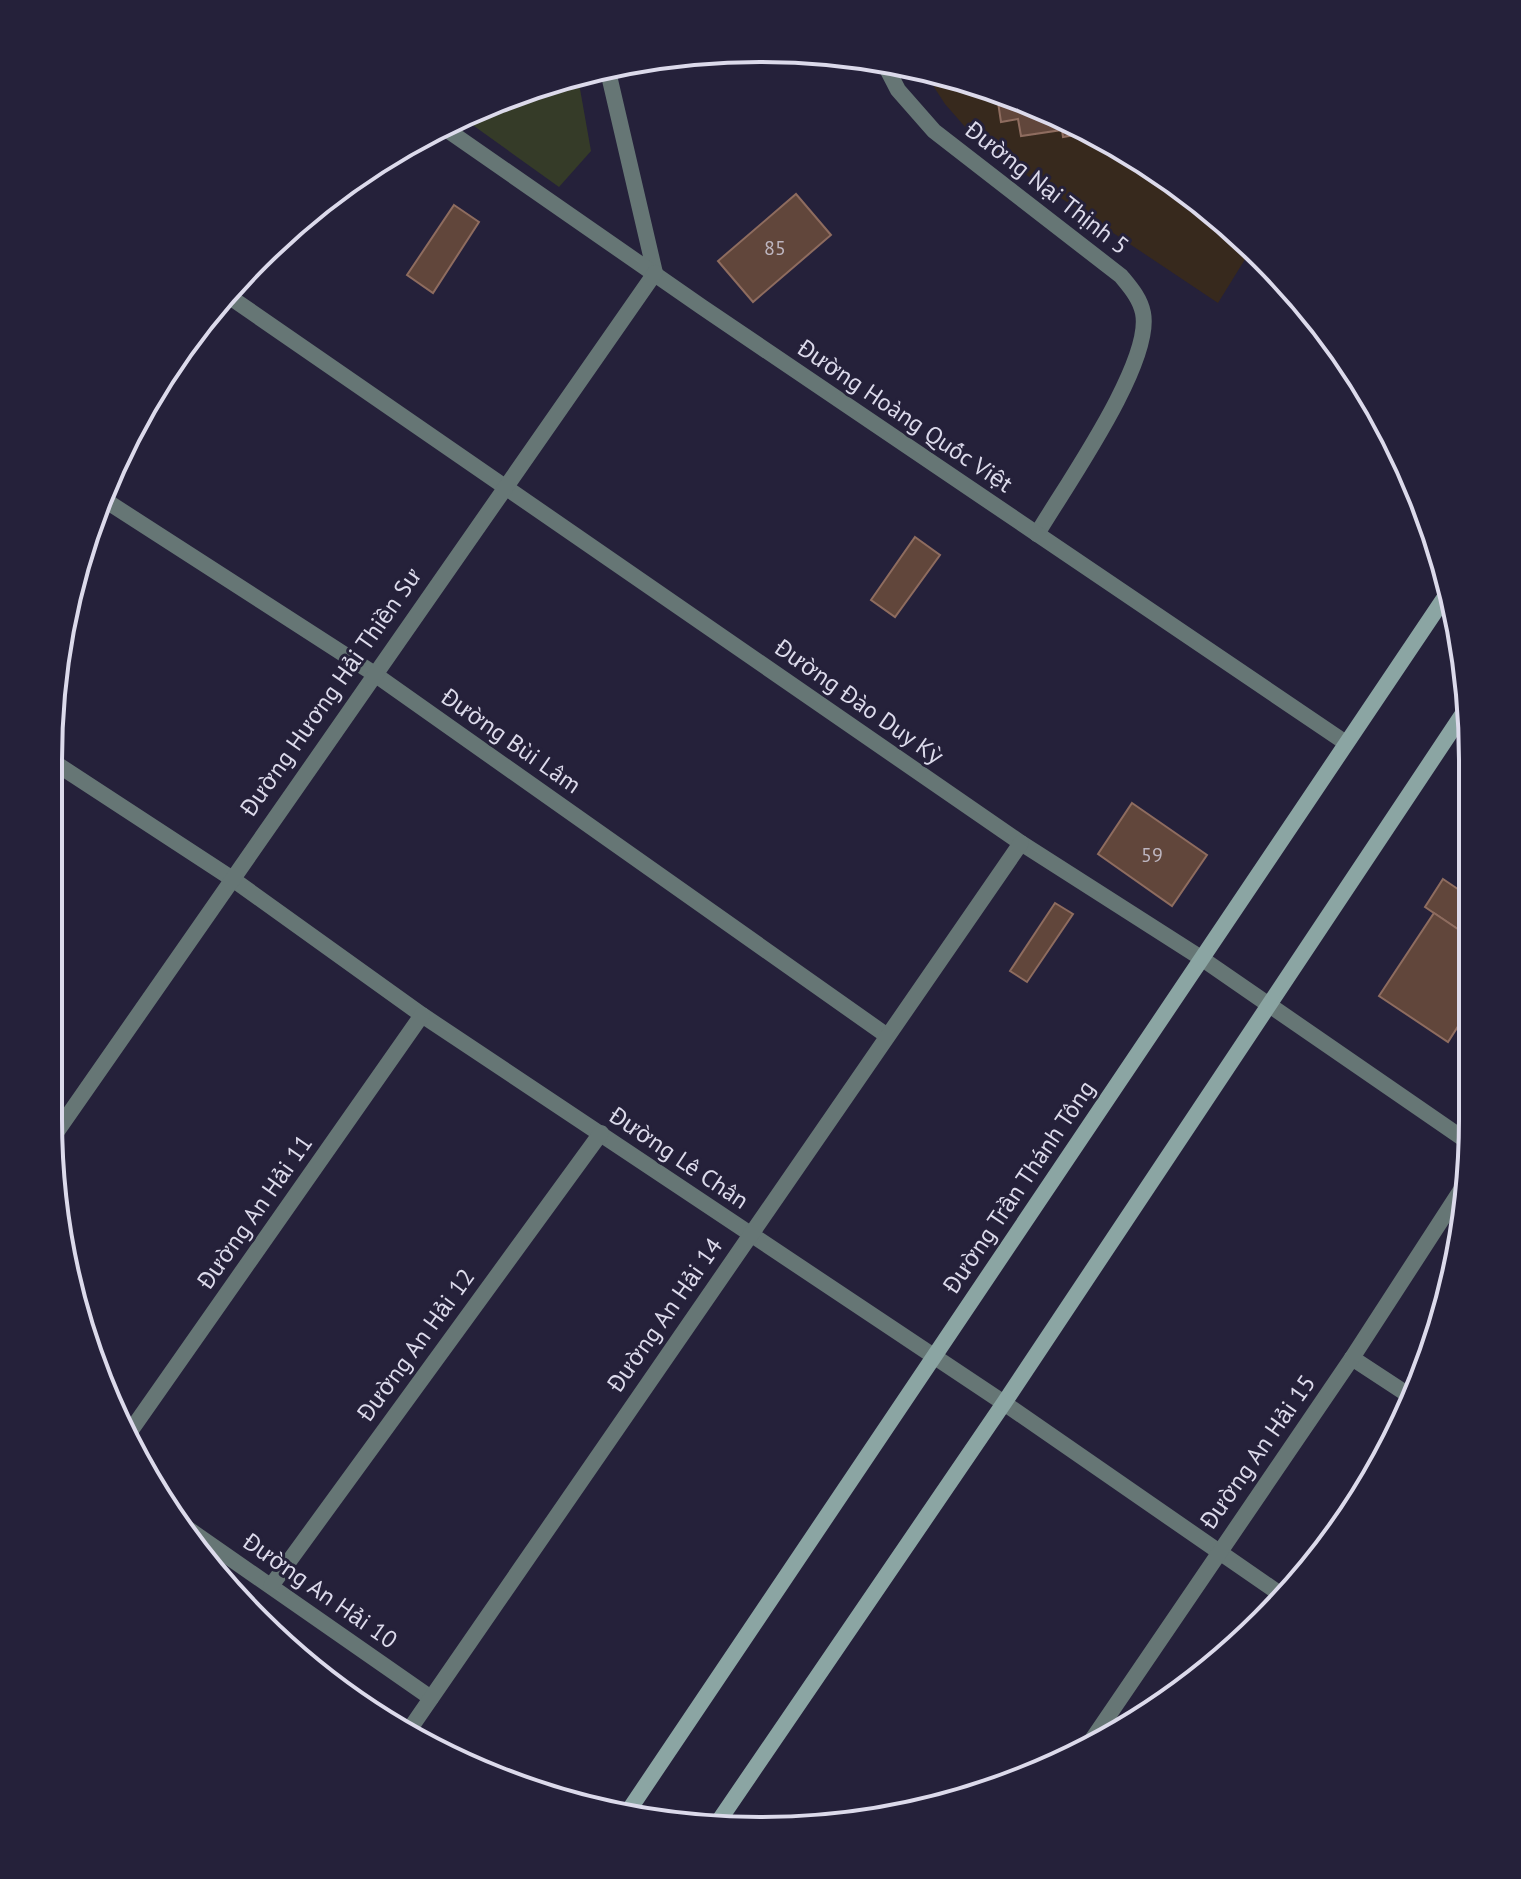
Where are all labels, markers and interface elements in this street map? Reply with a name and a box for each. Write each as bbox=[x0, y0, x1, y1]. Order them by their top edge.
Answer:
street label: Đường Nại Thịnh 5 bbox=[959, 113, 1135, 261]
house number: 85 bbox=[764, 235, 786, 261]
street label: Đường Hoàng Quốc Việt bbox=[791, 331, 1019, 499]
street label: Đường Hương Hải Thiền Sư bbox=[232, 561, 428, 823]
street label: Đường Đào Duy Kỳ bbox=[768, 631, 950, 771]
street label: Đường Bùi Lâm bbox=[435, 680, 587, 800]
house number: 59 bbox=[1141, 842, 1163, 868]
street label: Đường Trần Thánh Tông bbox=[935, 1074, 1101, 1300]
street label: Đường Lê Chân bbox=[603, 1099, 755, 1216]
street label: Đường An Hải 11 bbox=[189, 1129, 319, 1296]
street label: Đường An Hải 14 bbox=[599, 1232, 729, 1399]
street label: Đường An Hải 12 bbox=[349, 1262, 481, 1428]
street label: Đường An Hải 15 bbox=[1192, 1369, 1322, 1536]
street label: Đường An Hải 10 bbox=[236, 1525, 403, 1655]

